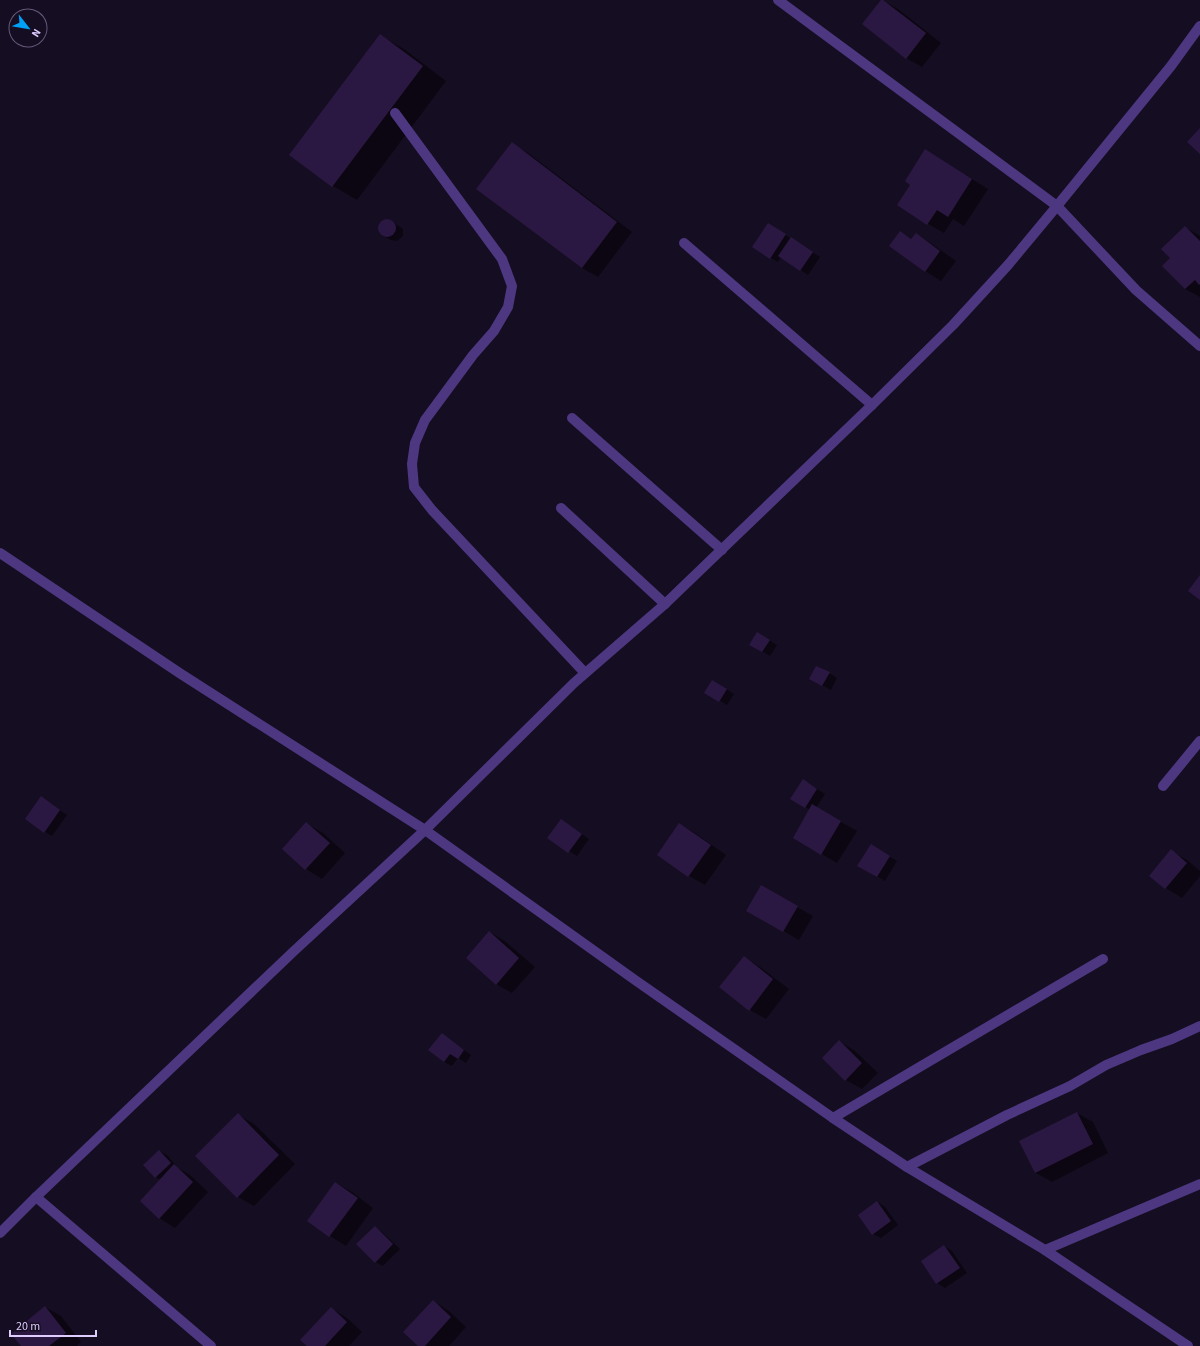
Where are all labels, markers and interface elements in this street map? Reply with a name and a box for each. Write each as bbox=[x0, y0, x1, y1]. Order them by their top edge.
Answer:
north arrow bbox=[8, 8, 48, 48]
text: N bbox=[28, 26, 44, 40]
scale bar bbox=[10, 1312, 96, 1338]
text: 20 m bbox=[16, 1318, 40, 1335]

